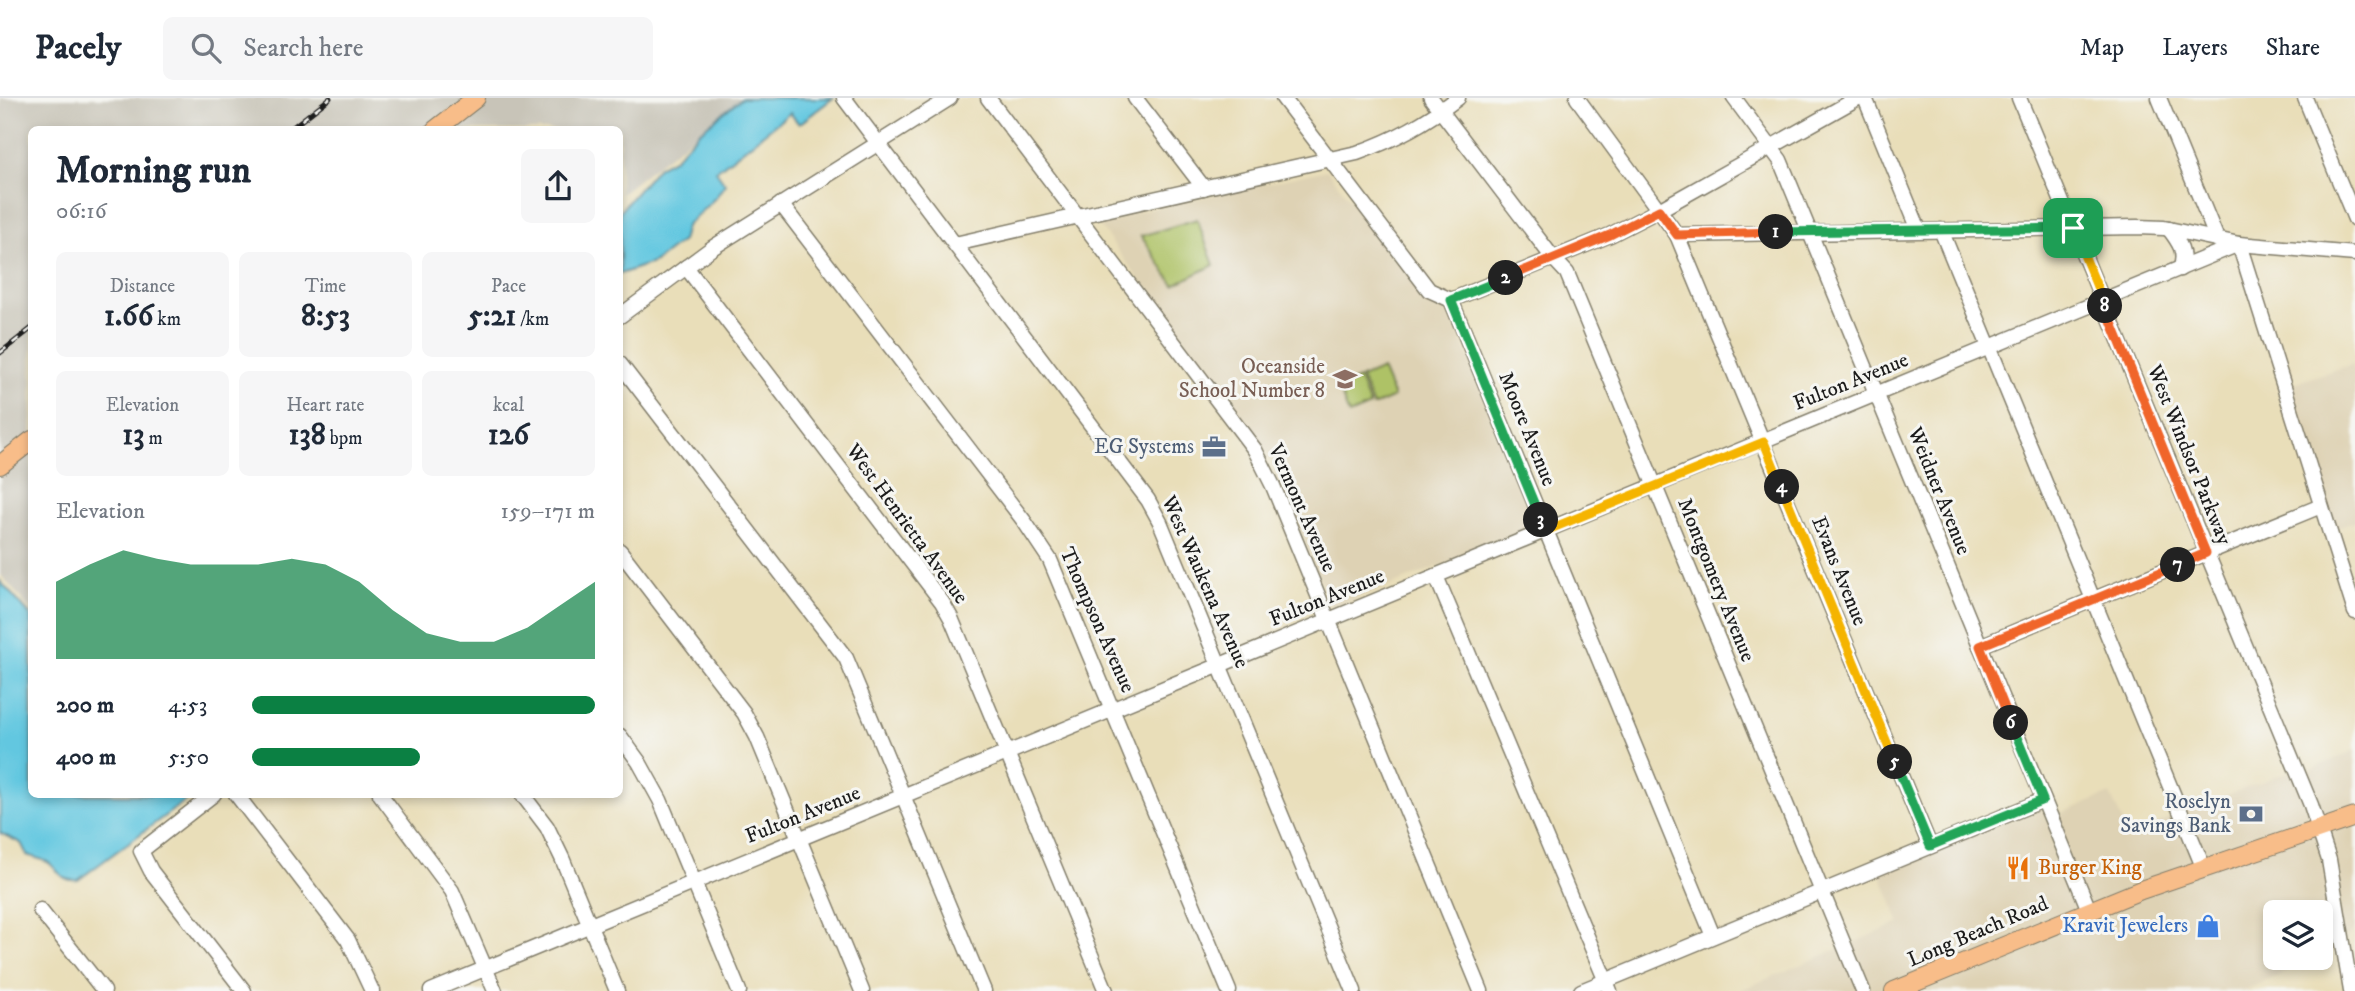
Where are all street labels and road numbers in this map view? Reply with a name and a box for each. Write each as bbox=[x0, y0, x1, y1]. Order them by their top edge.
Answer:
street label: Fulton Avenue bbox=[1790, 347, 1913, 417]
street label: West Windsor Parkway bbox=[2141, 360, 2237, 550]
street label: Moore Avenue bbox=[1492, 368, 1562, 490]
street label: Weidner Avenue bbox=[1901, 422, 1977, 559]
street label: West Henrietta Avenue bbox=[840, 438, 974, 609]
street label: Vermont Avenue bbox=[1262, 439, 1342, 576]
street label: West Waukena Avenue bbox=[1155, 491, 1255, 673]
street label: Montgomery Avenue bbox=[1671, 494, 1761, 666]
street label: Evans Avenue bbox=[1805, 513, 1873, 630]
street label: Thompson Avenue bbox=[1053, 543, 1141, 697]
street label: Fulton Avenue bbox=[1266, 563, 1389, 633]
street label: Fulton Avenue bbox=[742, 780, 865, 850]
street label: Long Beach Road bbox=[1904, 891, 2053, 973]

